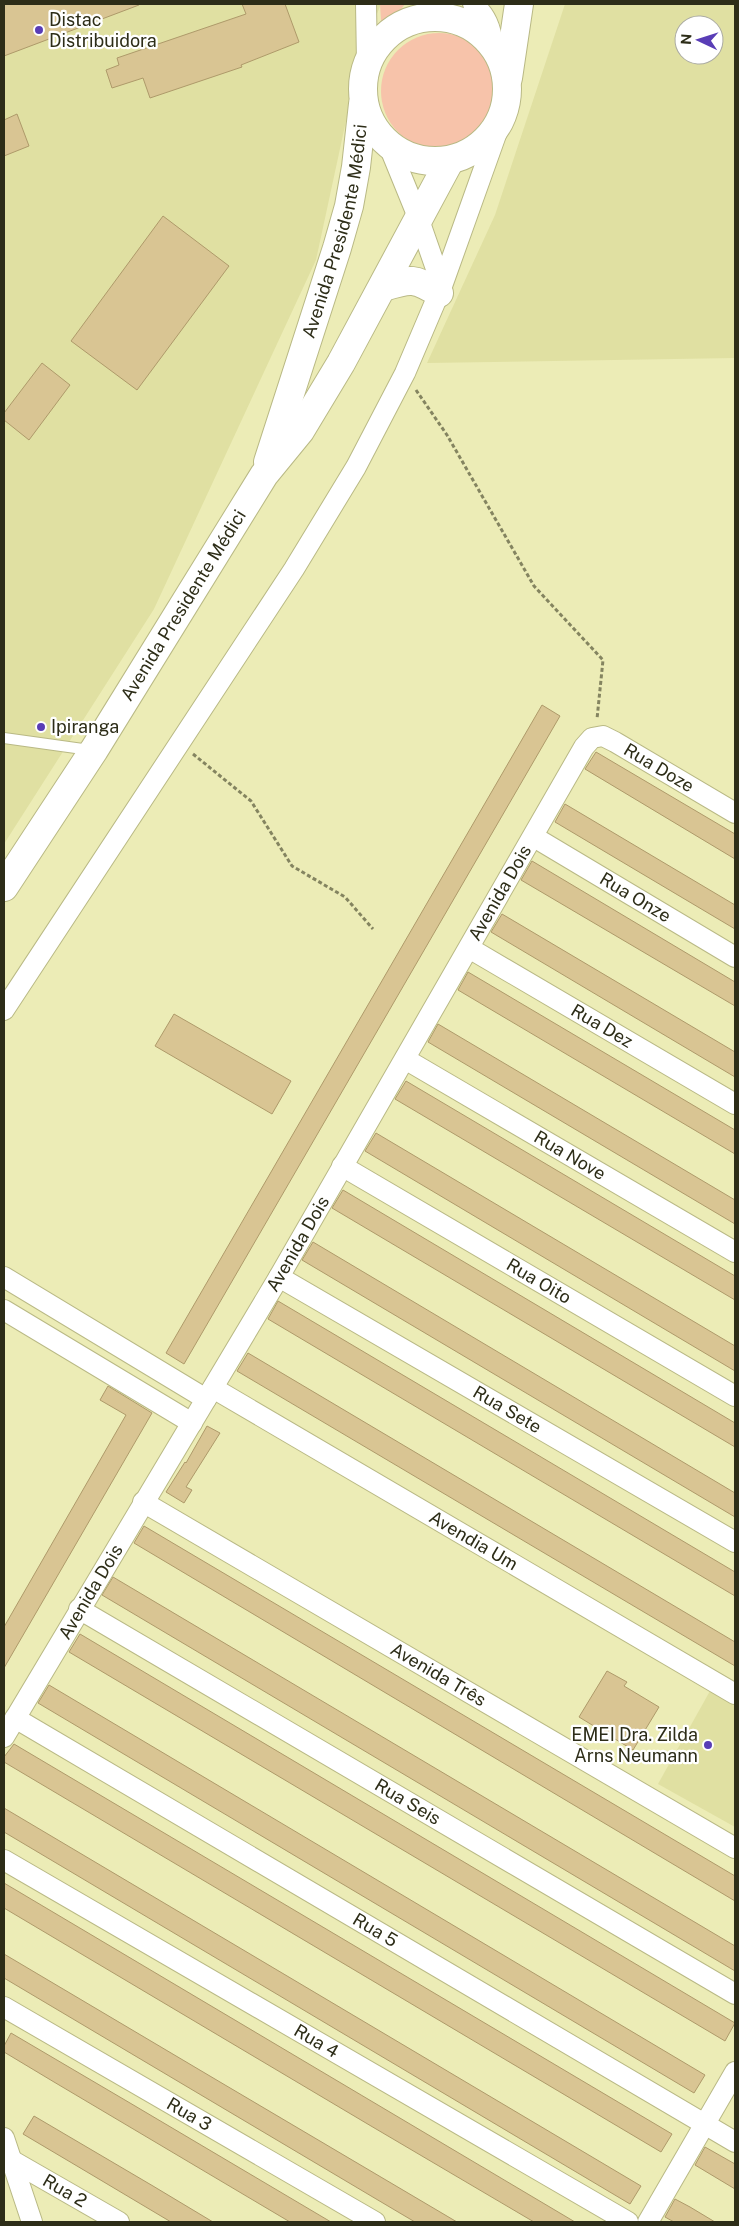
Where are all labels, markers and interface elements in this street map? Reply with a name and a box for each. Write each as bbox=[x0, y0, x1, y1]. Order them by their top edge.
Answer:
place label: Distac Distribuidora bbox=[49, 9, 157, 51]
north arrow bbox=[674, 15, 724, 65]
marker: Distac Distribuidora bbox=[33, 24, 45, 36]
text: N bbox=[678, 33, 694, 45]
street label: Avenida Presidente Médici bbox=[298, 123, 371, 341]
street label: Avenida Presidente Médici bbox=[116, 506, 250, 704]
place label: Ipiranga bbox=[51, 716, 119, 737]
marker: Ipiranga bbox=[35, 721, 47, 733]
street label: Rua Doze bbox=[620, 739, 698, 796]
street label: Avenida Dois bbox=[464, 841, 535, 944]
street label: Rua Onze bbox=[596, 868, 675, 926]
street label: Rua Dez bbox=[567, 999, 637, 1052]
street label: Rua Nove bbox=[531, 1126, 610, 1184]
street label: Avenida Dois bbox=[262, 1192, 333, 1295]
street label: Rua Oito bbox=[503, 1254, 575, 1308]
street label: Rua Sete bbox=[470, 1381, 545, 1437]
street label: Avendia Um bbox=[426, 1506, 522, 1574]
street label: Avenida Dois bbox=[54, 1540, 127, 1643]
street label: Avenida Três bbox=[387, 1638, 490, 1710]
place label: EMEI Dra. Zilda Arns Neumann bbox=[571, 1724, 698, 1766]
marker: EMEI Dra. Zilda Arns Neumann bbox=[702, 1739, 714, 1751]
street label: Rua Seis bbox=[371, 1774, 444, 1829]
street label: Rua 5 bbox=[349, 1908, 402, 1951]
street label: Rua 4 bbox=[290, 2020, 343, 2062]
street label: Rua 3 bbox=[163, 2093, 216, 2135]
street label: Rua 2 bbox=[39, 2169, 91, 2211]

